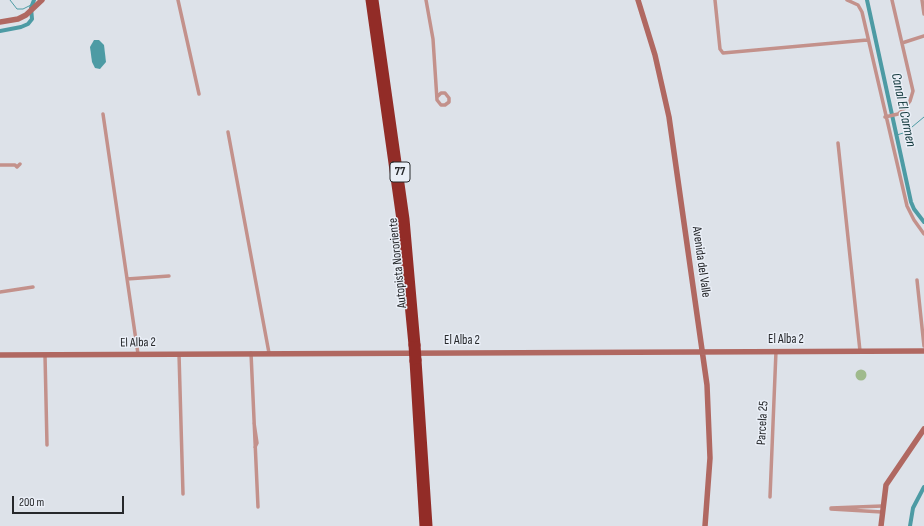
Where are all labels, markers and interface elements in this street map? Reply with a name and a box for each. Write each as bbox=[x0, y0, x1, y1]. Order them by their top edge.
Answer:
water label: Canal El Carmen bbox=[887, 71, 919, 149]
road number: 77 bbox=[390, 162, 410, 182]
street label: Autopista Nororiente bbox=[385, 217, 411, 309]
street label: Avenida del Valle bbox=[688, 225, 714, 299]
street label: El Alba 2 bbox=[768, 332, 804, 348]
street label: El Alba 2 bbox=[444, 333, 480, 349]
street label: El Alba 2 bbox=[120, 335, 156, 351]
street label: Parcela 25 bbox=[754, 400, 772, 446]
scale bar bbox=[14, 488, 126, 514]
text: 200 m bbox=[19, 495, 44, 510]

